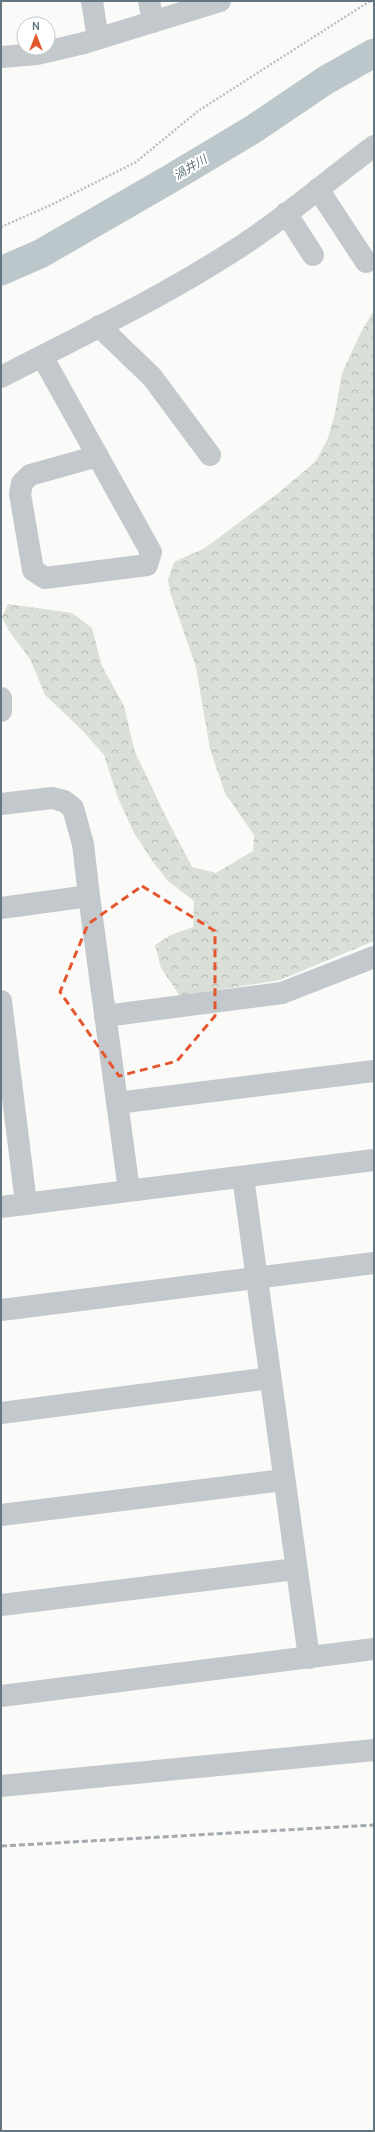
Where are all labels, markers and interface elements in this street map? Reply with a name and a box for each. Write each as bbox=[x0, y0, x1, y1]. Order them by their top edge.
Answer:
north arrow bbox=[16, 16, 56, 56]
text: N bbox=[32, 19, 40, 33]
water label: 渦井川 bbox=[171, 150, 211, 183]

